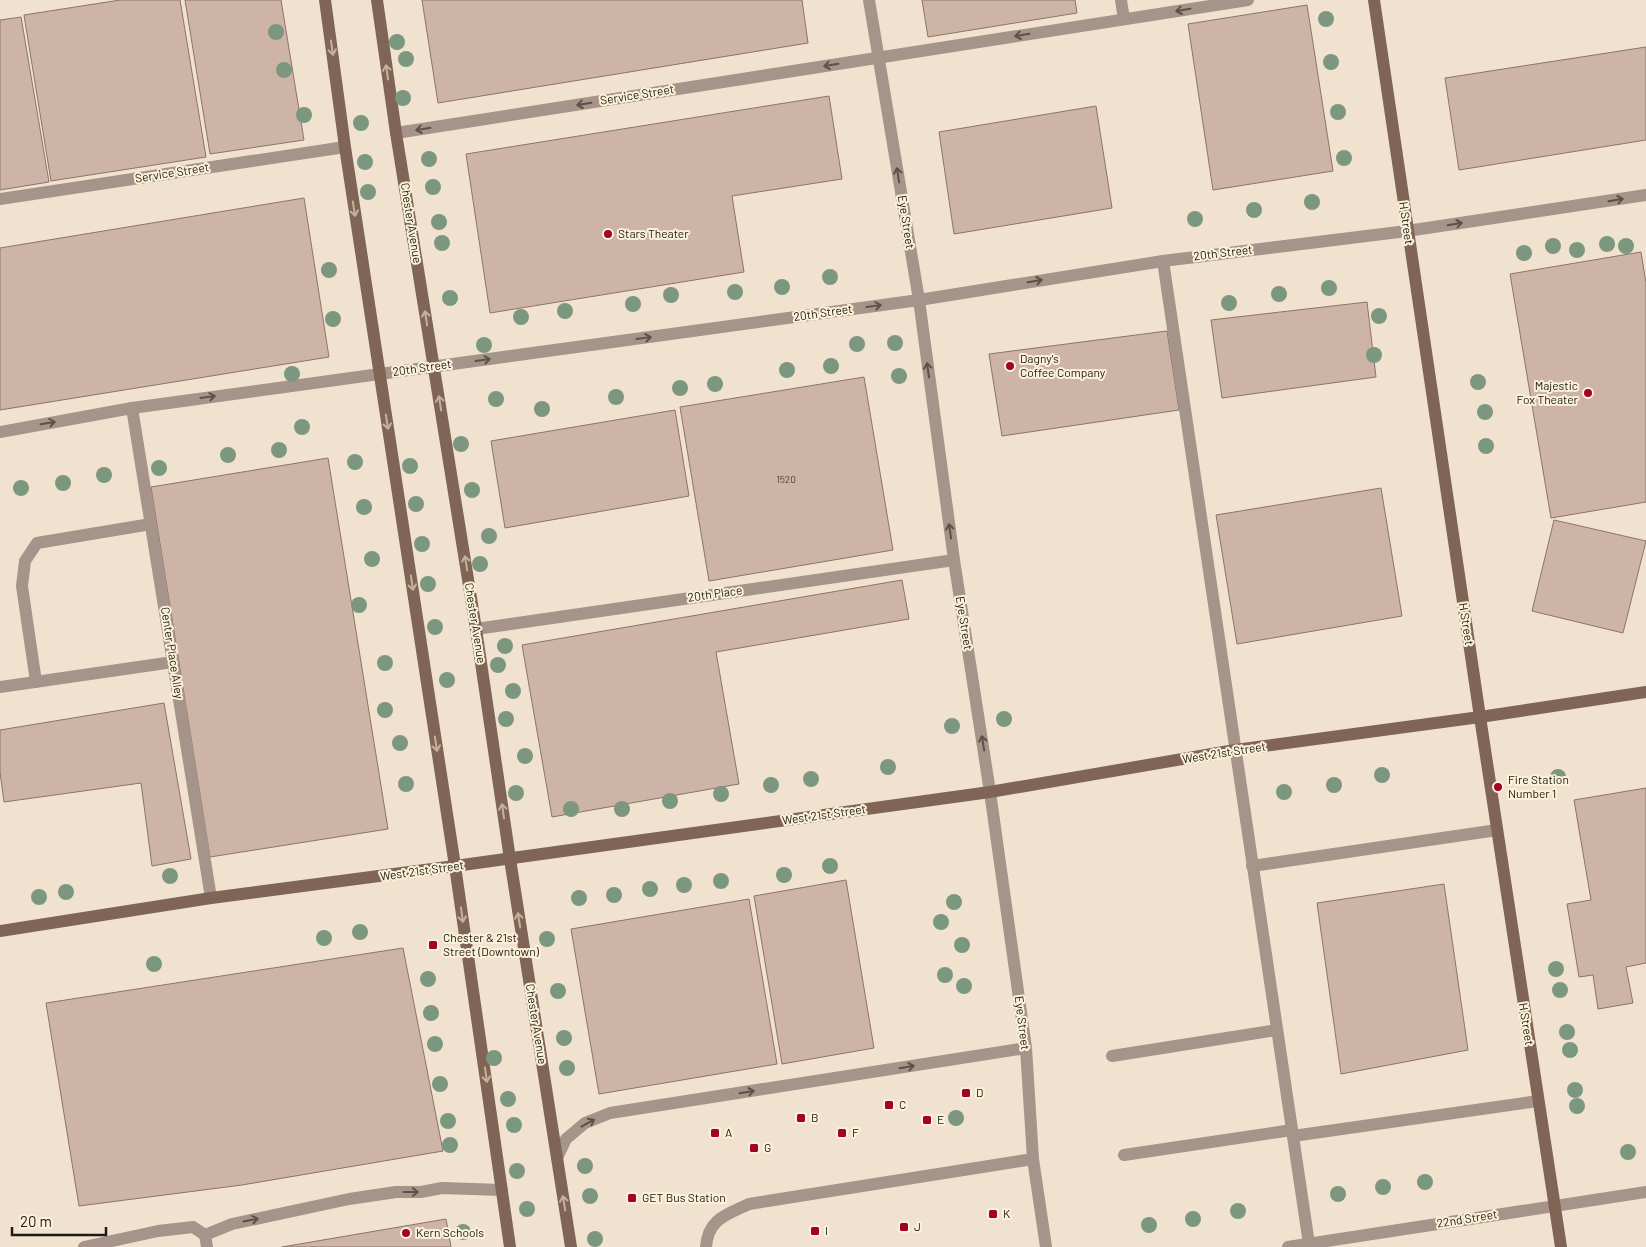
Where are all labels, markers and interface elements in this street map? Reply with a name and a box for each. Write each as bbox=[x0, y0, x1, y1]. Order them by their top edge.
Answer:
one-way arrow bbox=[1175, 6, 1191, 16]
one-way arrow bbox=[1015, 31, 1031, 41]
one-way arrow bbox=[327, 40, 337, 56]
one-way arrow bbox=[823, 60, 839, 70]
one-way arrow bbox=[382, 64, 392, 80]
street label: Service Street bbox=[599, 81, 675, 107]
one-way arrow bbox=[576, 99, 592, 109]
one-way arrow bbox=[415, 124, 431, 134]
street label: Service Street bbox=[134, 159, 210, 185]
one-way arrow bbox=[893, 167, 903, 183]
street label: Chester Avenue bbox=[399, 182, 425, 264]
street label: Eye Street bbox=[896, 194, 918, 250]
one-way arrow bbox=[1607, 194, 1623, 204]
one-way arrow bbox=[350, 201, 360, 217]
street label: H Street bbox=[1397, 201, 1417, 245]
one-way arrow bbox=[1447, 219, 1463, 229]
place label: Stars Theater bbox=[618, 226, 689, 240]
marker: Stars Theater bbox=[602, 228, 614, 240]
street label: 20th Street bbox=[1193, 241, 1253, 263]
one-way arrow bbox=[1026, 276, 1042, 286]
street label: 20th Street bbox=[793, 301, 853, 323]
one-way arrow bbox=[866, 301, 882, 311]
one-way arrow bbox=[421, 311, 431, 327]
one-way arrow bbox=[635, 333, 651, 343]
place label: Dagny's Coffee Company bbox=[1020, 351, 1106, 379]
one-way arrow bbox=[474, 355, 490, 365]
street label: 20th Street bbox=[392, 356, 452, 378]
marker: Dagny's Coffee Company bbox=[1004, 360, 1016, 372]
one-way arrow bbox=[923, 362, 933, 378]
place label: Majestic Fox Theater bbox=[1517, 378, 1579, 406]
marker: Majestic Fox Theater bbox=[1582, 387, 1594, 399]
one-way arrow bbox=[200, 392, 216, 402]
one-way arrow bbox=[435, 395, 445, 411]
one-way arrow bbox=[382, 414, 392, 430]
one-way arrow bbox=[40, 418, 56, 428]
house number: 1520 bbox=[776, 473, 796, 485]
one-way arrow bbox=[945, 523, 955, 539]
one-way arrow bbox=[460, 556, 470, 572]
one-way arrow bbox=[407, 575, 417, 591]
street label: Chester Avenue bbox=[463, 582, 489, 664]
street label: 20th Place bbox=[687, 582, 743, 604]
street label: Eye Street bbox=[954, 595, 976, 651]
street label: H Street bbox=[1457, 602, 1477, 646]
street label: Center Place Alley bbox=[159, 606, 187, 700]
one-way arrow bbox=[432, 735, 442, 751]
one-way arrow bbox=[977, 736, 987, 752]
street label: West 21st Street bbox=[1181, 738, 1267, 766]
place label: Fire Station Number 1 bbox=[1508, 772, 1569, 800]
marker: Fire Station Number 1 bbox=[1492, 781, 1504, 793]
street label: West 21st Street bbox=[781, 801, 867, 827]
one-way arrow bbox=[497, 803, 507, 819]
street label: West 21st Street bbox=[379, 857, 465, 883]
one-way arrow bbox=[458, 906, 468, 922]
one-way arrow bbox=[514, 912, 524, 928]
place label: Chester & 21st Street (Downtown) bbox=[443, 930, 540, 958]
marker: Chester & 21st Street (Downtown) bbox=[427, 939, 439, 951]
street label: Chester Avenue bbox=[524, 983, 550, 1065]
street label: Eye Street bbox=[1013, 995, 1033, 1051]
street label: H Street bbox=[1517, 1002, 1537, 1046]
one-way arrow bbox=[899, 1061, 915, 1071]
one-way arrow bbox=[481, 1067, 491, 1083]
place label: D bbox=[976, 1085, 983, 1099]
one-way arrow bbox=[738, 1086, 754, 1096]
marker: D bbox=[960, 1087, 972, 1099]
place label: C bbox=[899, 1097, 906, 1111]
marker: C bbox=[883, 1099, 895, 1111]
place label: B bbox=[811, 1110, 819, 1124]
marker: B bbox=[795, 1112, 807, 1124]
place label: E bbox=[937, 1112, 944, 1126]
marker: E bbox=[921, 1114, 933, 1126]
one-way arrow bbox=[580, 1117, 595, 1127]
place label: A bbox=[725, 1125, 732, 1139]
place label: F bbox=[852, 1125, 859, 1139]
marker: A bbox=[709, 1127, 721, 1139]
marker: F bbox=[836, 1127, 848, 1139]
place label: G bbox=[764, 1140, 771, 1154]
marker: G bbox=[748, 1142, 760, 1154]
one-way arrow bbox=[402, 1187, 418, 1197]
place label: GET Bus Station bbox=[642, 1190, 726, 1204]
marker: GET Bus Station bbox=[626, 1192, 638, 1204]
one-way arrow bbox=[558, 1195, 568, 1211]
scale bar bbox=[12, 1204, 106, 1236]
place label: K bbox=[1003, 1206, 1011, 1220]
street label: 22nd Street bbox=[1436, 1206, 1498, 1230]
marker: K bbox=[987, 1208, 999, 1220]
text: 20 m bbox=[20, 1212, 52, 1230]
one-way arrow bbox=[242, 1214, 258, 1224]
place label: J bbox=[914, 1219, 921, 1233]
marker: J bbox=[898, 1221, 910, 1233]
place label: I bbox=[825, 1223, 828, 1237]
place label: Kern Schools bbox=[416, 1225, 484, 1239]
marker: I bbox=[809, 1225, 821, 1237]
marker: Kern Schools bbox=[400, 1227, 412, 1239]

